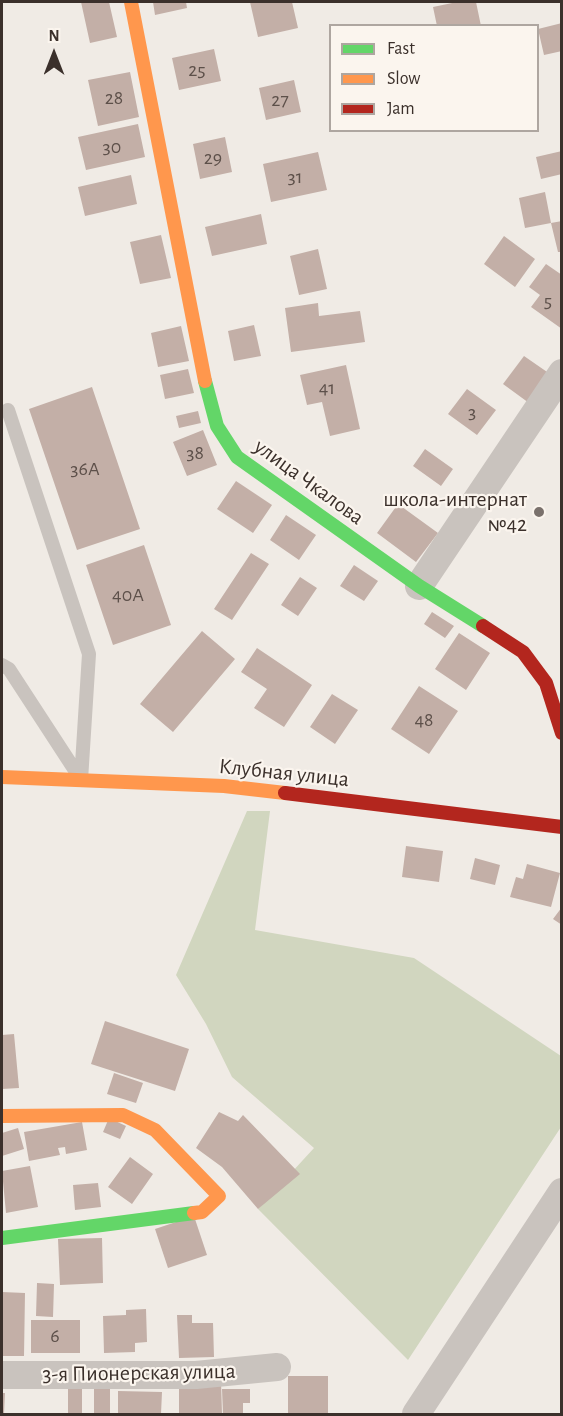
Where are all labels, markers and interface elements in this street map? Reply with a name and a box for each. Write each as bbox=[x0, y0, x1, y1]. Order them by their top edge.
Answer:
north arrow bbox=[24, 24, 84, 84]
legend bbox=[329, 24, 539, 132]
text: N bbox=[48, 28, 60, 44]
text: Fast bbox=[387, 40, 415, 58]
house number: 25 bbox=[188, 58, 206, 82]
text: Slow bbox=[387, 70, 420, 88]
house number: 28 bbox=[105, 86, 123, 110]
house number: 27 bbox=[271, 88, 289, 112]
text: Jam bbox=[387, 100, 415, 118]
house number: 30 bbox=[103, 135, 121, 159]
house number: 29 bbox=[204, 146, 222, 170]
house number: 31 bbox=[287, 165, 303, 189]
house number: 5 bbox=[544, 289, 552, 313]
house number: 41 bbox=[319, 376, 335, 400]
house number: 3 bbox=[468, 400, 476, 424]
street label: улица Чкалова bbox=[249, 433, 369, 531]
house number: 38 bbox=[186, 441, 204, 465]
house number: 36А bbox=[70, 457, 100, 481]
place label: школа-интернат №42 bbox=[383, 486, 527, 538]
marker: школа-интернат №42 bbox=[532, 505, 546, 519]
house number: 40А bbox=[112, 583, 144, 607]
house number: 48 bbox=[414, 708, 434, 732]
street label: Клубная улица bbox=[218, 753, 350, 793]
house number: 6 bbox=[50, 1324, 60, 1348]
street label: 3-я Пионерская улица bbox=[42, 1358, 236, 1388]

